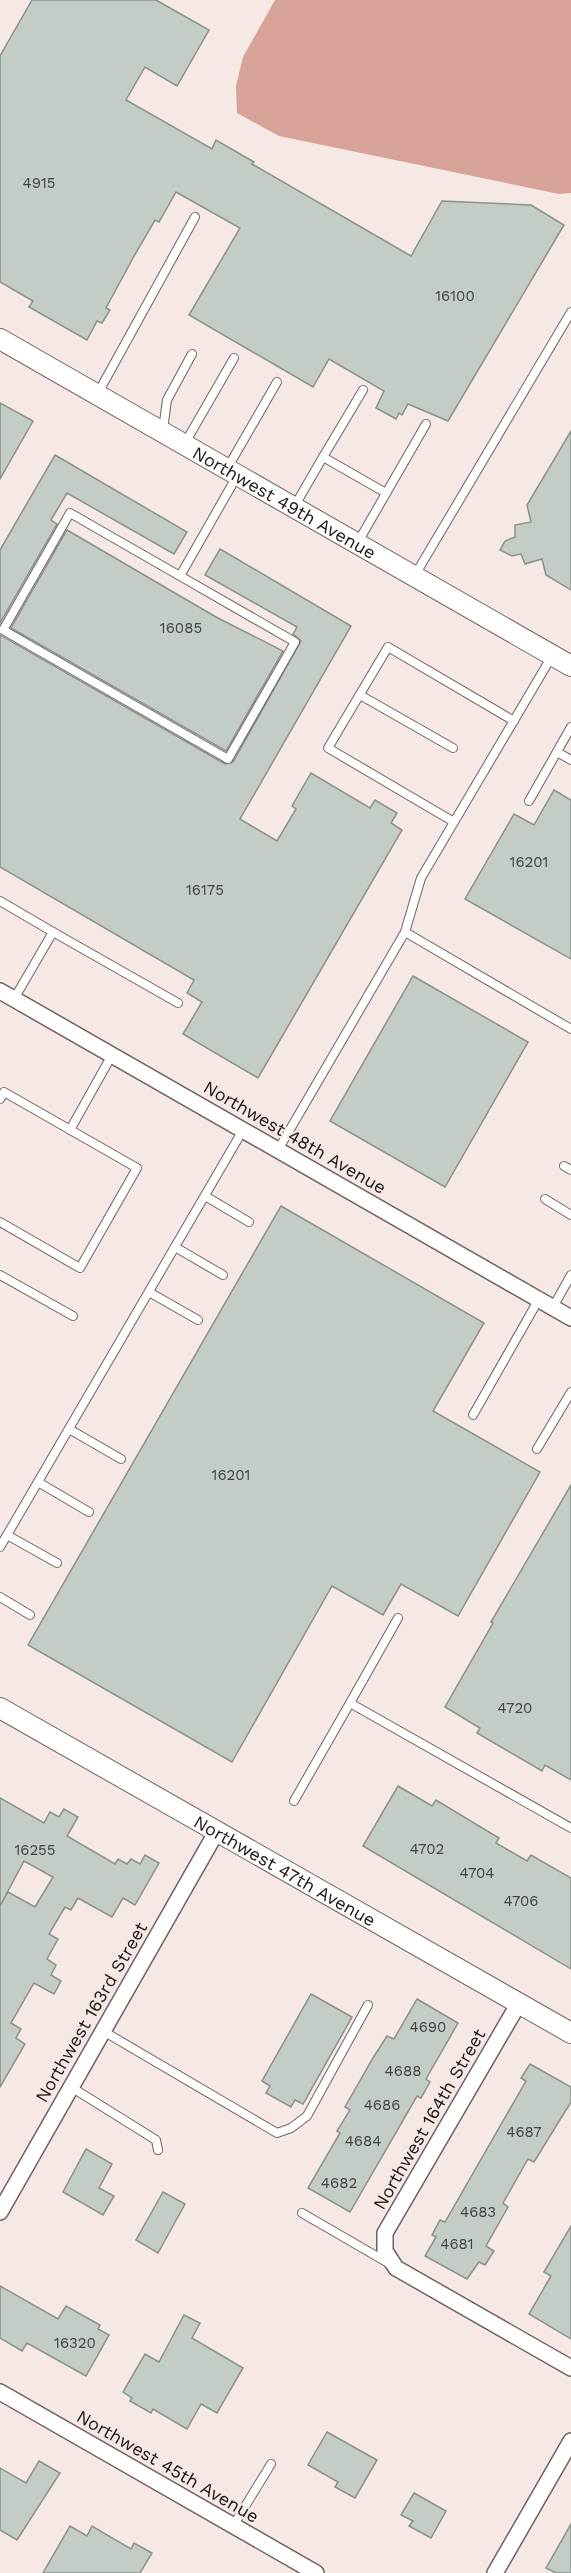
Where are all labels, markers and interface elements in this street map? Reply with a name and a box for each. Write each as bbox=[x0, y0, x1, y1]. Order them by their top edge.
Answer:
house number: 4915 bbox=[22, 174, 56, 192]
house number: 16100 bbox=[435, 287, 475, 305]
street label: Northwest 49th Avenue bbox=[189, 441, 380, 563]
house number: 16085 bbox=[160, 619, 202, 637]
house number: 16201 bbox=[510, 853, 548, 871]
house number: 16175 bbox=[186, 881, 224, 899]
street label: Northwest 48th Avenue bbox=[200, 1076, 390, 1198]
house number: 16201 bbox=[212, 1466, 250, 1484]
house number: 4720 bbox=[498, 1699, 532, 1717]
street label: Northwest 47th Avenue bbox=[190, 1810, 380, 1930]
house number: 4702 bbox=[410, 1840, 444, 1858]
house number: 16255 bbox=[14, 1841, 56, 1859]
house number: 4704 bbox=[459, 1864, 495, 1882]
house number: 4706 bbox=[504, 1892, 538, 1910]
street label: Northwest 163rd Street bbox=[31, 1918, 151, 2106]
house number: 4690 bbox=[410, 2018, 446, 2036]
street label: Northwest 164th Street bbox=[369, 2025, 490, 2213]
house number: 4688 bbox=[385, 2062, 421, 2080]
house number: 4686 bbox=[364, 2096, 400, 2114]
house number: 4687 bbox=[506, 2123, 542, 2141]
house number: 4684 bbox=[345, 2132, 381, 2150]
house number: 4682 bbox=[321, 2174, 357, 2192]
house number: 4683 bbox=[460, 2203, 496, 2221]
house number: 4681 bbox=[440, 2235, 474, 2253]
house number: 16320 bbox=[54, 2334, 96, 2352]
street label: Northwest 45th Avenue bbox=[73, 2405, 263, 2527]

